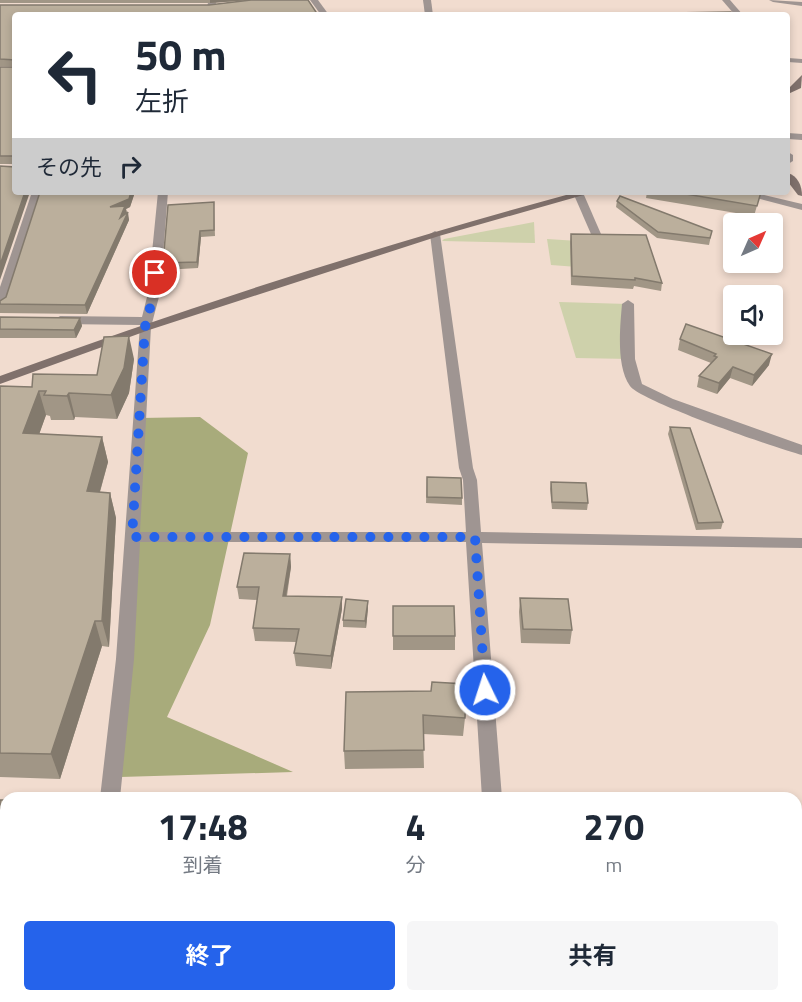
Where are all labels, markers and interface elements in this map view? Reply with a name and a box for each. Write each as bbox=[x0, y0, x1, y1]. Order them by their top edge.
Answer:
text: 50 m bbox=[135, 22, 227, 86]
icon: left bbox=[36, 36, 114, 114]
text: 左折 bbox=[135, 80, 189, 121]
text: その先 bbox=[36, 150, 102, 184]
icon: right bbox=[114, 150, 147, 183]
north arrow bbox=[723, 213, 783, 273]
map controls bbox=[723, 213, 783, 345]
pin bbox=[129, 247, 180, 298]
icon: arrive bbox=[138, 256, 171, 289]
button: sound bbox=[723, 285, 783, 345]
position arrow bbox=[453, 658, 517, 722]
text: 17:48 bbox=[158, 799, 248, 854]
text: 4 bbox=[406, 799, 426, 854]
text: 270 bbox=[584, 799, 644, 854]
text: 到着 bbox=[183, 849, 223, 880]
text: 分 bbox=[406, 849, 426, 880]
text: m bbox=[605, 849, 622, 880]
button: 終了 bbox=[24, 921, 395, 990]
button: 共有 bbox=[407, 921, 778, 990]

